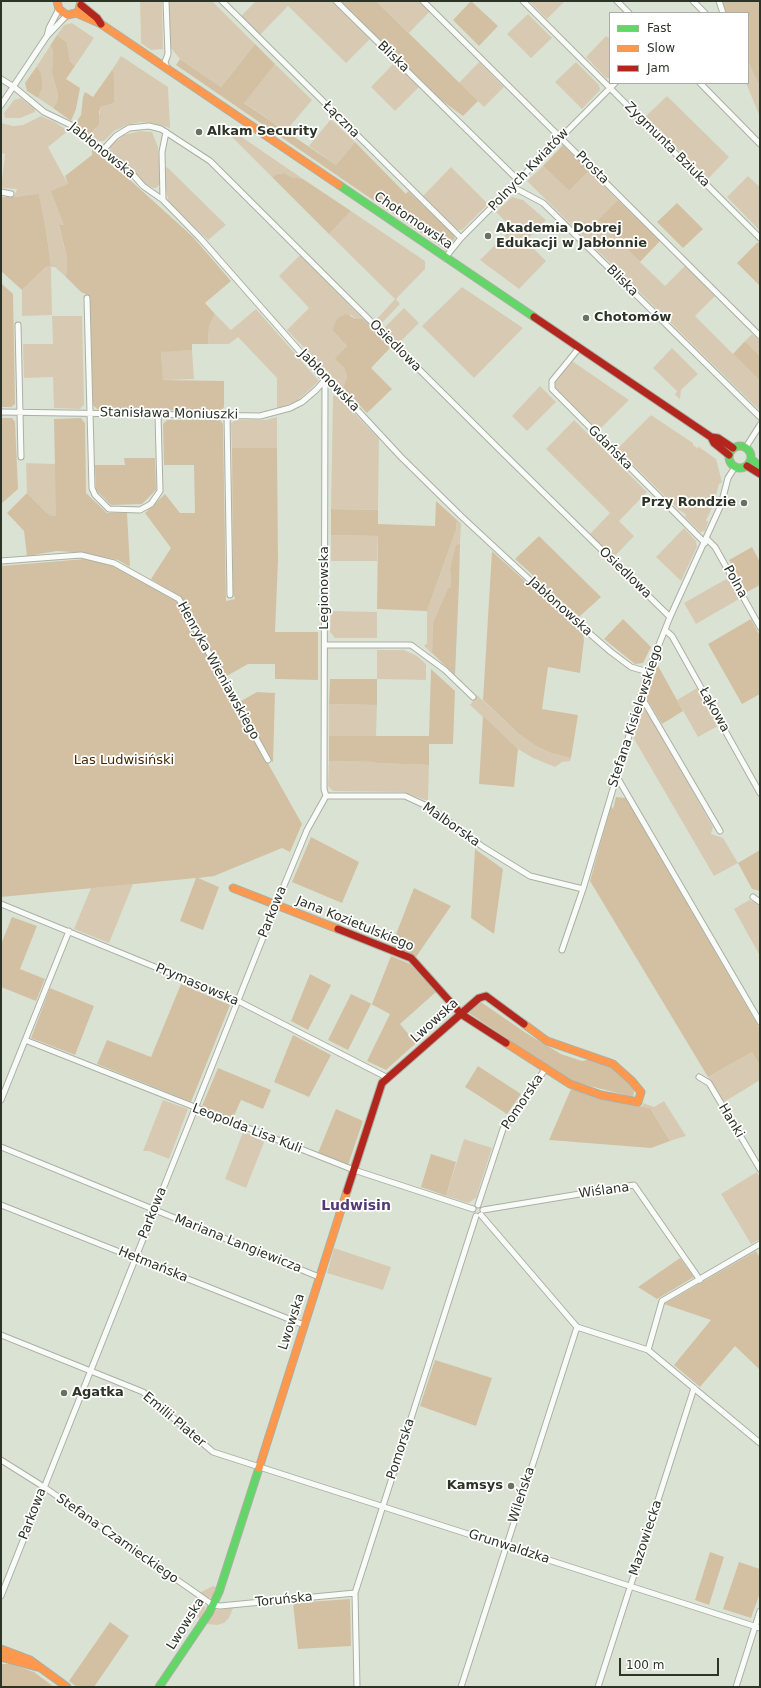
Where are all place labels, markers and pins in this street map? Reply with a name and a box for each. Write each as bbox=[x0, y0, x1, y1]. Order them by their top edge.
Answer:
place label: Alkam Security bbox=[207, 124, 318, 140]
marker: Alkam Security bbox=[194, 127, 204, 137]
place label: Akademia Dobrej Edukacji w Jabłonnie bbox=[496, 221, 647, 252]
marker: Akademia Dobrej Edukacji w Jabłonnie bbox=[483, 231, 493, 241]
place label: Chotomów bbox=[594, 310, 671, 326]
marker: Chotomów bbox=[581, 313, 591, 323]
place label: Przy Rondzie bbox=[641, 495, 736, 511]
marker: Przy Rondzie bbox=[739, 498, 749, 508]
place label: Agatka bbox=[72, 1385, 124, 1401]
marker: Agatka bbox=[59, 1388, 69, 1398]
place label: Kamsys bbox=[447, 1478, 503, 1494]
marker: Kamsys bbox=[506, 1481, 516, 1491]

